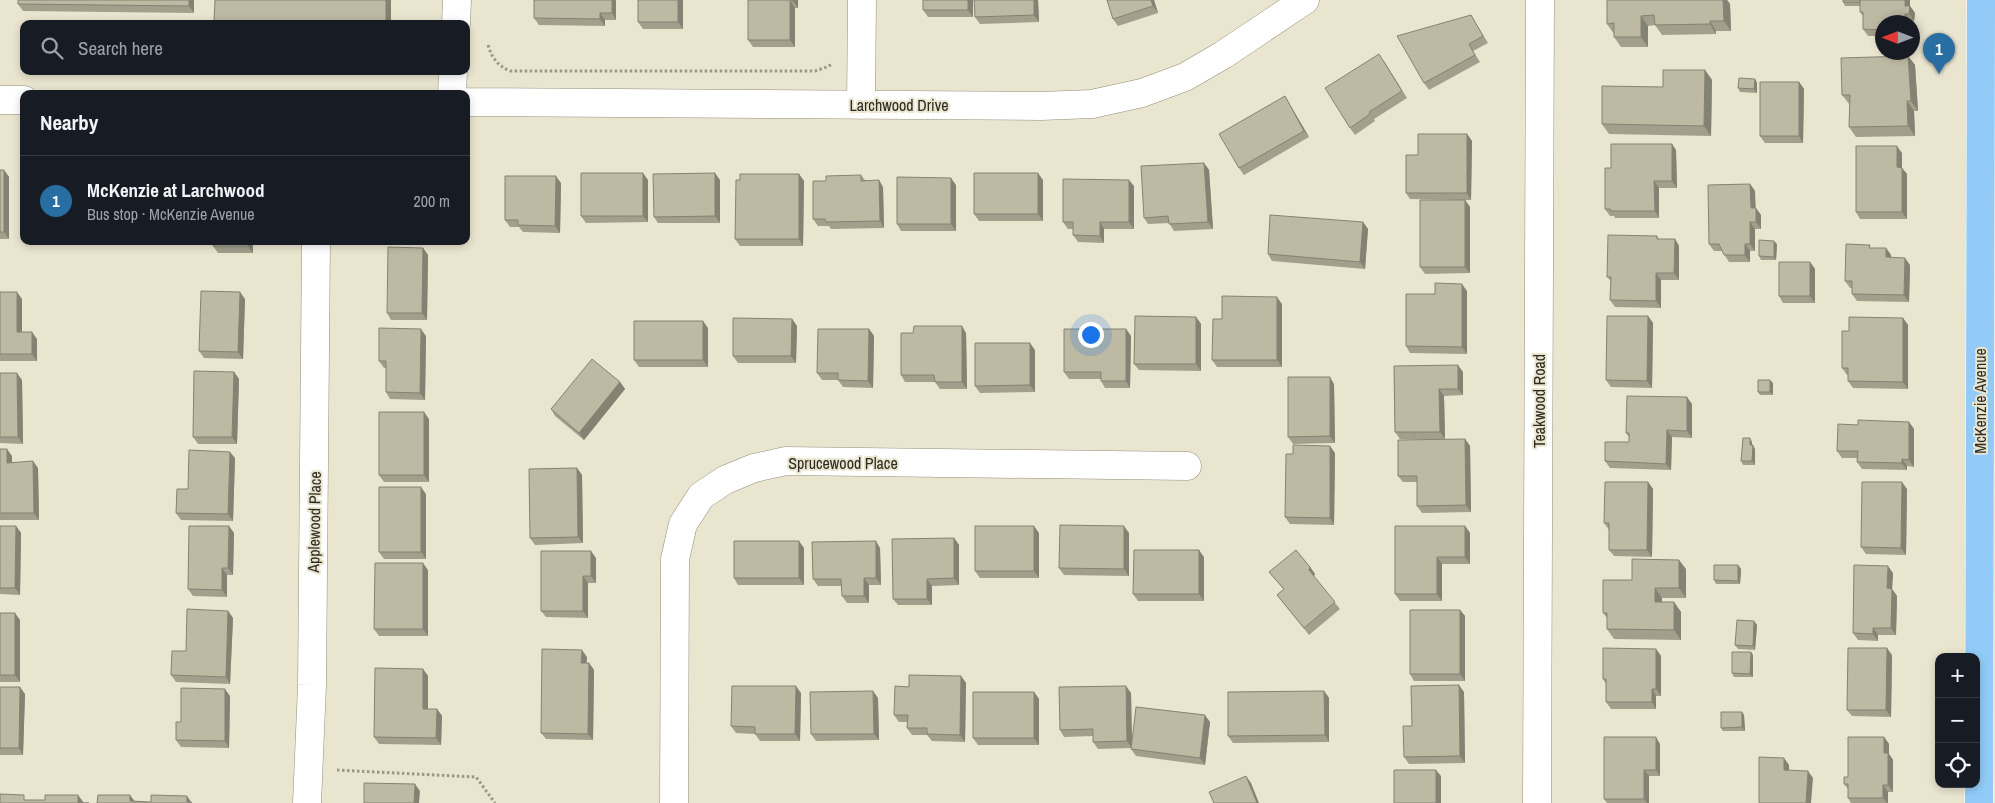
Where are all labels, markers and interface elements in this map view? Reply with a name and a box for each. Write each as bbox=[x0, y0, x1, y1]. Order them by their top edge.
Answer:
north arrow bbox=[1875, 15, 1920, 60]
search box bbox=[20, 20, 470, 75]
pin: 1 bbox=[1923, 33, 1955, 74]
icon: search bbox=[38, 34, 66, 62]
text: Search here bbox=[78, 35, 163, 61]
street label: Larchwood Drive bbox=[849, 94, 949, 116]
text: Nearby bbox=[40, 108, 98, 137]
text: McKenzie at Larchwood bbox=[87, 177, 264, 203]
text: 1 bbox=[52, 190, 60, 212]
text: 200 m bbox=[414, 190, 450, 212]
text: Bus stop · McKenzie Avenue bbox=[87, 203, 255, 225]
your location bbox=[1078, 322, 1104, 348]
street label: McKenzie Avenue bbox=[1969, 348, 1991, 454]
street label: Teakwood Road bbox=[1528, 354, 1550, 448]
street label: Sprucewood Place bbox=[788, 452, 898, 474]
street label: Applewood Place bbox=[302, 471, 326, 574]
map controls bbox=[1935, 653, 1980, 788]
button: + bbox=[1935, 653, 1980, 698]
button: − bbox=[1935, 698, 1980, 743]
button: locate bbox=[1935, 743, 1980, 788]

